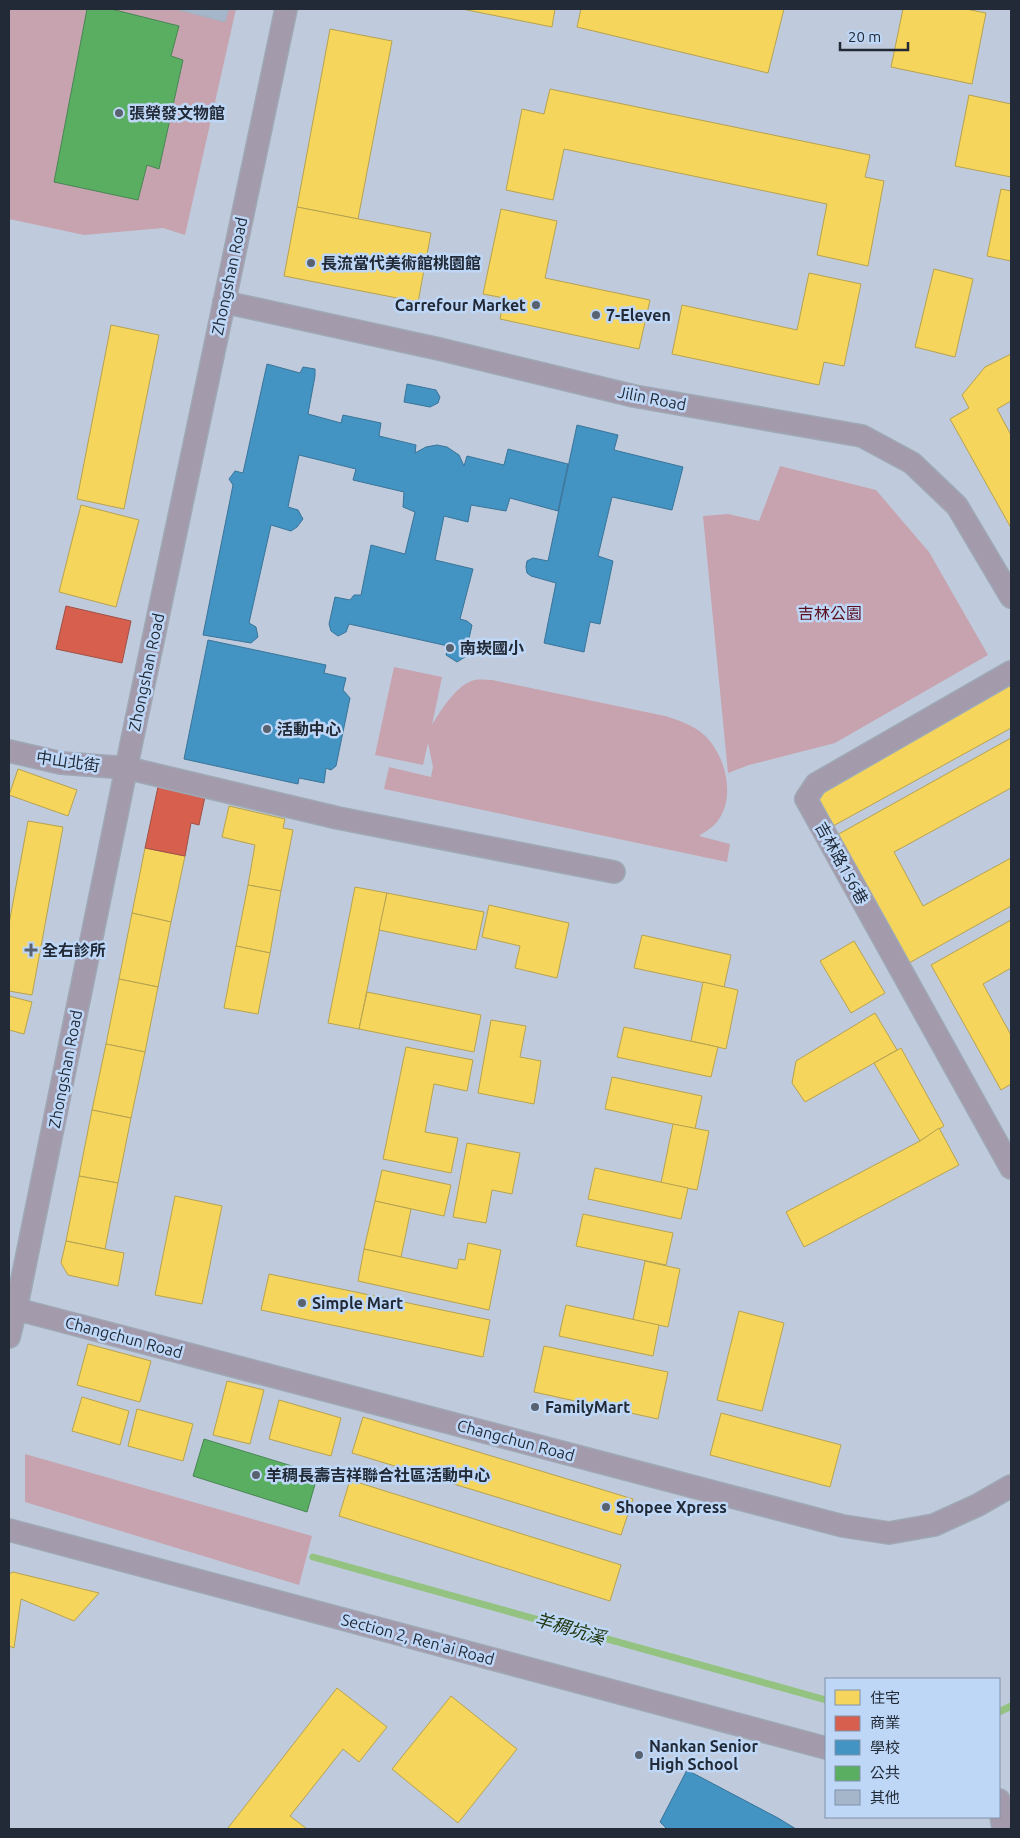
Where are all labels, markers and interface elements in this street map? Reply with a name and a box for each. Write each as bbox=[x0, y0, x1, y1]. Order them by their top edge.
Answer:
scale bar bbox=[840, 20, 908, 52]
text: 20 m bbox=[848, 28, 881, 45]
place label: 張榮發文物館 bbox=[129, 104, 225, 122]
marker: 張榮發文物館 bbox=[113, 107, 125, 119]
street label: Zhongshan Road bbox=[208, 216, 250, 336]
place label: 長流當代美術館桃園館 bbox=[321, 254, 481, 272]
marker: 長流當代美術館桃園館 bbox=[305, 257, 317, 269]
place label: Carrefour Market bbox=[395, 296, 526, 314]
marker: Carrefour Market bbox=[530, 299, 542, 311]
place label: 7-Eleven bbox=[606, 306, 671, 324]
marker: 7-Eleven bbox=[590, 309, 602, 321]
street label: Jilin Road bbox=[616, 383, 688, 413]
park label: 吉林公園 bbox=[798, 604, 862, 622]
street label: Zhongshan Road bbox=[125, 612, 167, 732]
place label: 南崁國小 bbox=[460, 639, 524, 657]
marker: 南崁國小 bbox=[444, 642, 456, 654]
place label: 活動中心 bbox=[277, 720, 341, 738]
marker: 活動中心 bbox=[261, 723, 273, 735]
street label: 中山北街 bbox=[35, 748, 101, 774]
street label: 吉林路156巷 bbox=[812, 819, 872, 907]
place label: 全右診所 bbox=[42, 941, 106, 959]
marker: 全右診所 bbox=[24, 943, 38, 957]
street label: Zhongshan Road bbox=[45, 1008, 85, 1130]
place label: Simple Mart bbox=[312, 1294, 403, 1312]
marker: Simple Mart bbox=[296, 1297, 308, 1309]
street label: Changchun Road bbox=[63, 1313, 185, 1361]
place label: FamilyMart bbox=[545, 1398, 630, 1416]
marker: FamilyMart bbox=[529, 1401, 541, 1413]
street label: Changchun Road bbox=[455, 1416, 577, 1464]
place label: 羊稠長壽吉祥聯合社區活動中心 bbox=[266, 1466, 490, 1484]
marker: 羊稠長壽吉祥聯合社區活動中心 bbox=[250, 1469, 262, 1481]
place label: Shopee Xpress bbox=[616, 1498, 727, 1516]
marker: Shopee Xpress bbox=[600, 1501, 612, 1513]
water label: 羊稠坑溪 bbox=[533, 1608, 610, 1648]
street label: Section 2, Ren'ai Road bbox=[339, 1610, 497, 1668]
legend bbox=[825, 1678, 1000, 1818]
text: 住宅 bbox=[870, 1689, 900, 1706]
text: 商業 bbox=[870, 1714, 900, 1731]
place label: Nankan Senior High School bbox=[649, 1737, 758, 1773]
text: 學校 bbox=[870, 1739, 900, 1756]
marker: Nankan Senior High School bbox=[633, 1749, 645, 1761]
text: 公共 bbox=[870, 1764, 900, 1781]
text: 其他 bbox=[870, 1789, 900, 1806]

